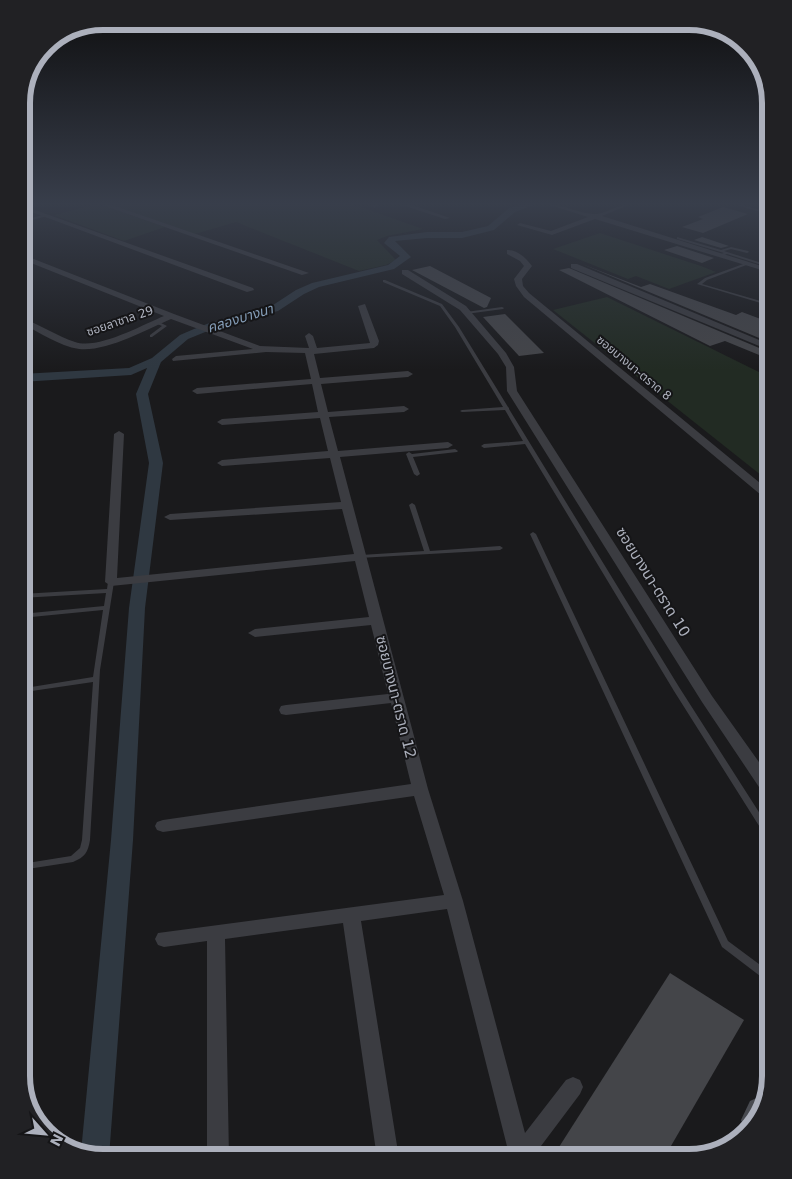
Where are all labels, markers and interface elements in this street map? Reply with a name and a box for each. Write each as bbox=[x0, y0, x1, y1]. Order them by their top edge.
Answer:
water label: คลองบางนา bbox=[205, 300, 276, 336]
street label: ซอยลาซาล 29 bbox=[85, 303, 155, 339]
street label: ซอยบางนา-ตราด 8 bbox=[594, 333, 674, 403]
street label: ซอยบางนา-ตราด 10 bbox=[612, 524, 694, 640]
street label: ซอยบางนา-ตราด 12 bbox=[372, 634, 420, 760]
north arrow bbox=[20, 1109, 70, 1159]
text: N bbox=[47, 1131, 66, 1149]

